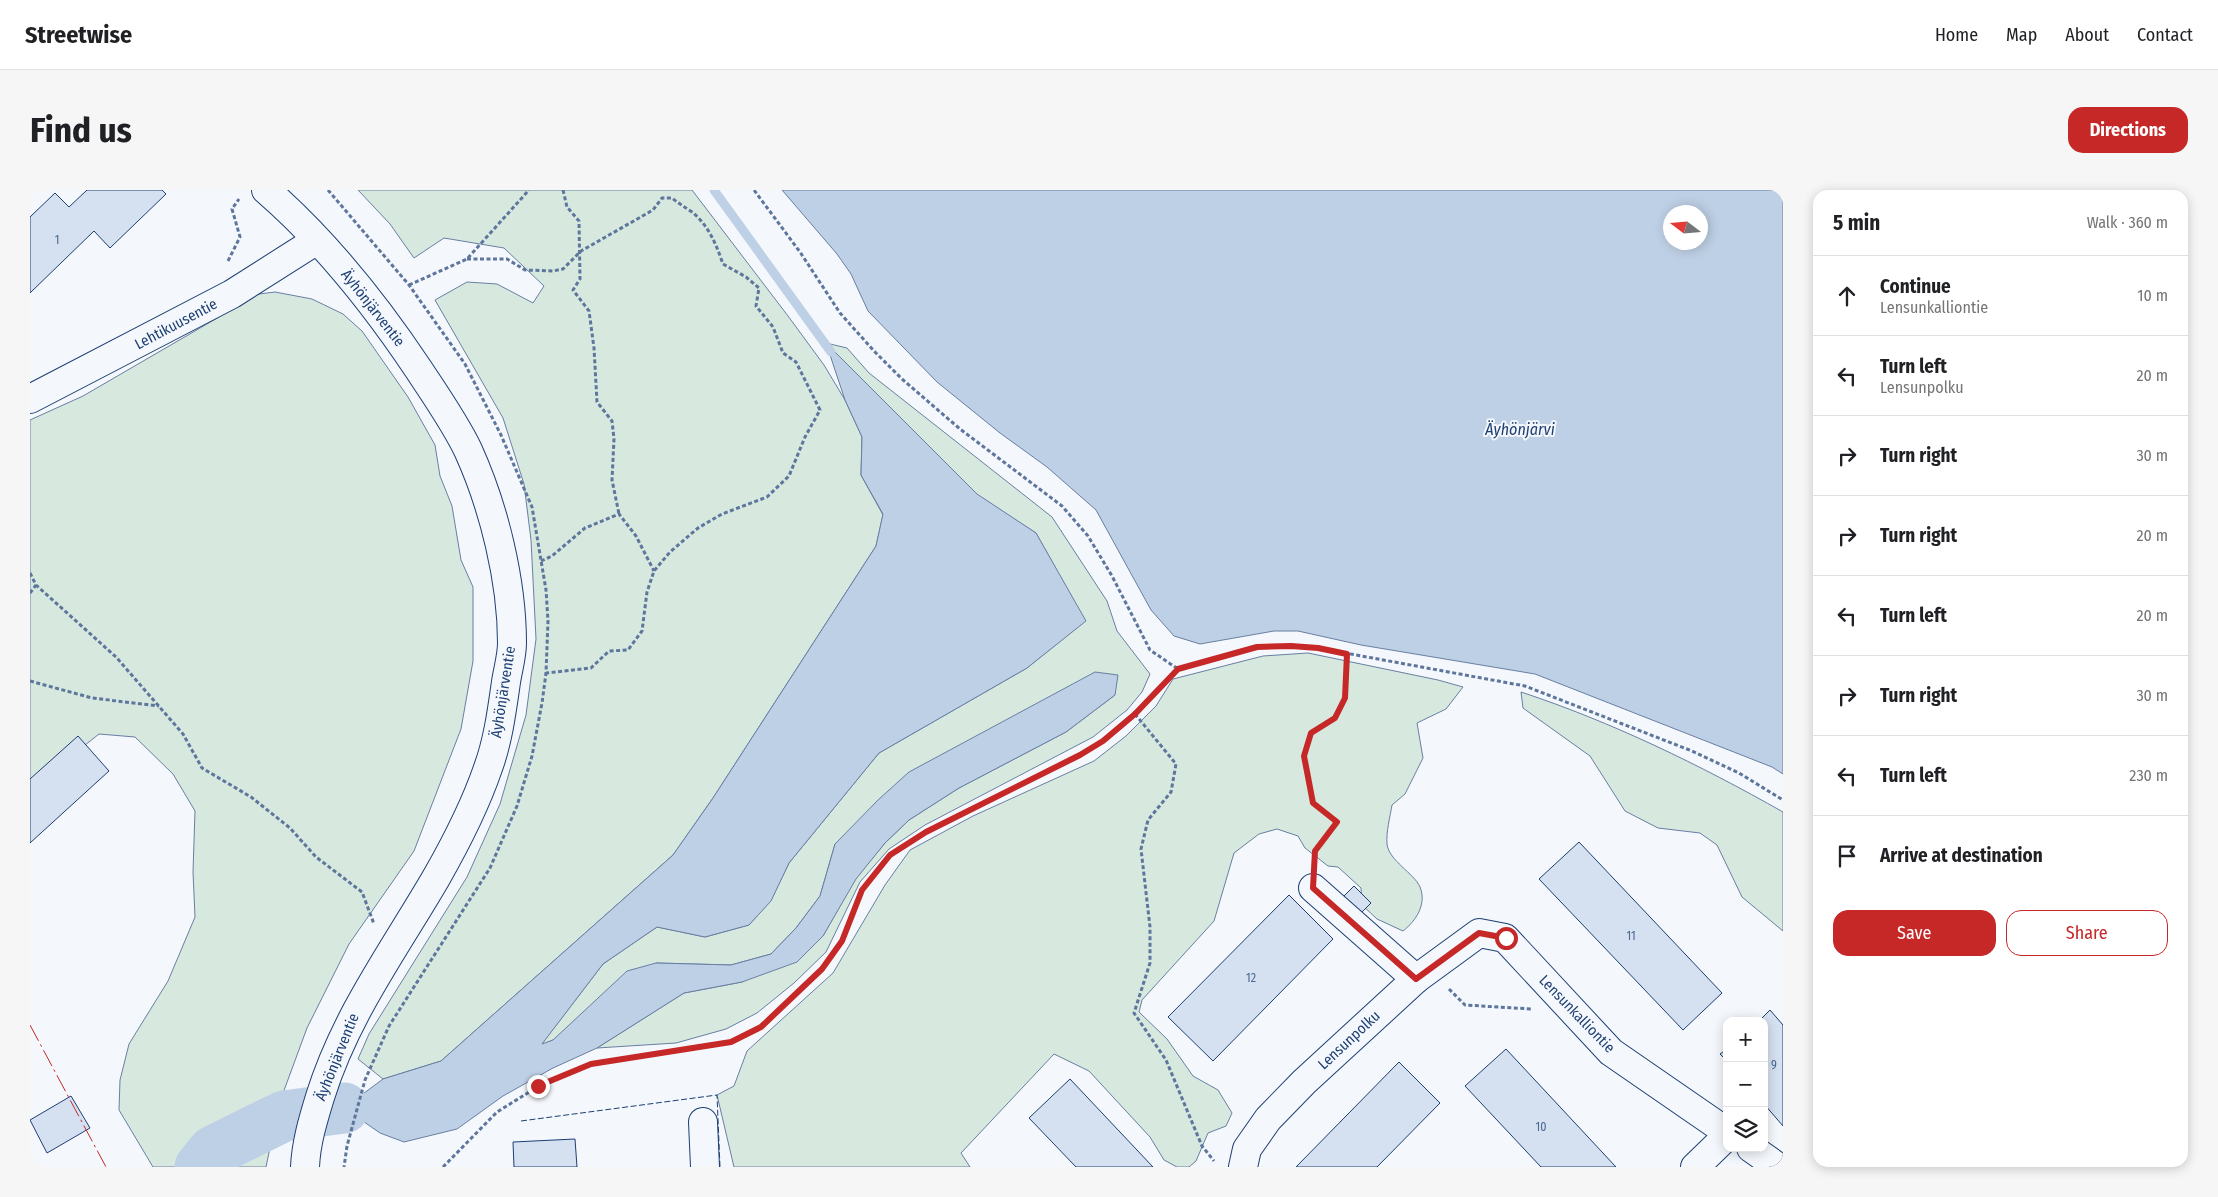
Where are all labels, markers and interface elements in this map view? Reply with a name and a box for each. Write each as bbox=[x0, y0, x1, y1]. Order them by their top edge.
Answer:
text: Streetwise bbox=[25, 21, 132, 49]
text: Home bbox=[1935, 24, 1978, 46]
text: Map bbox=[2006, 24, 2037, 46]
text: About bbox=[2065, 24, 2109, 46]
text: Contact bbox=[2137, 24, 2193, 46]
button: Directions bbox=[2068, 107, 2188, 153]
text: Find us bbox=[30, 109, 132, 151]
north arrow bbox=[1663, 205, 1708, 250]
text: 5 min bbox=[1833, 210, 1880, 236]
text: Walk · 360 m bbox=[2087, 213, 2168, 232]
house number: 1 bbox=[55, 233, 59, 247]
street label: Äyhönjärventie bbox=[337, 266, 409, 350]
text: Continue bbox=[1880, 275, 1951, 298]
icon: ahead bbox=[1833, 282, 1861, 310]
text: 10 m bbox=[2137, 286, 2168, 305]
street label: Lehtikuusentie bbox=[132, 295, 220, 353]
text: Lensunkalliontie bbox=[1880, 298, 1988, 317]
text: Turn left bbox=[1880, 355, 1947, 378]
icon: left bbox=[1833, 362, 1861, 390]
text: 20 m bbox=[2137, 366, 2168, 385]
text: Lensunpolku bbox=[1880, 378, 1964, 397]
water label: Äyhönjärvi bbox=[1484, 420, 1555, 439]
icon: right bbox=[1833, 442, 1861, 470]
text: Turn right bbox=[1880, 444, 1957, 467]
text: 30 m bbox=[2136, 446, 2168, 465]
icon: right bbox=[1833, 522, 1861, 550]
text: Turn right bbox=[1880, 524, 1957, 547]
text: 20 m bbox=[2137, 526, 2168, 545]
icon: left bbox=[1833, 602, 1861, 630]
text: Turn left bbox=[1880, 604, 1947, 627]
text: 20 m bbox=[2137, 606, 2168, 625]
street label: Äyhönjärventie bbox=[487, 645, 519, 739]
icon: right bbox=[1833, 682, 1861, 710]
text: Turn right bbox=[1880, 684, 1957, 707]
text: 30 m bbox=[2136, 686, 2168, 705]
icon: left bbox=[1833, 762, 1861, 790]
text: Turn left bbox=[1880, 764, 1947, 787]
text: 230 m bbox=[2129, 766, 2168, 785]
icon: arrive bbox=[1833, 842, 1861, 870]
text: Arrive at destination bbox=[1880, 844, 2043, 867]
button: Save bbox=[1833, 910, 1996, 956]
button: Share bbox=[2006, 910, 2168, 956]
route start bbox=[1495, 927, 1518, 950]
house number: 11 bbox=[1626, 929, 1636, 943]
house number: 12 bbox=[1246, 971, 1256, 985]
street label: Lensunkalliontie bbox=[1535, 971, 1619, 1057]
street label: Lensunpolku bbox=[1314, 1007, 1384, 1073]
street label: Äyhönjärventie bbox=[311, 1011, 363, 1103]
map controls bbox=[1723, 1017, 1768, 1152]
button: + bbox=[1723, 1017, 1768, 1062]
house number: 9 bbox=[1771, 1058, 1777, 1072]
button: − bbox=[1723, 1062, 1768, 1107]
route end bbox=[527, 1075, 550, 1098]
button: layers bbox=[1723, 1107, 1768, 1152]
house number: 10 bbox=[1536, 1120, 1546, 1134]

